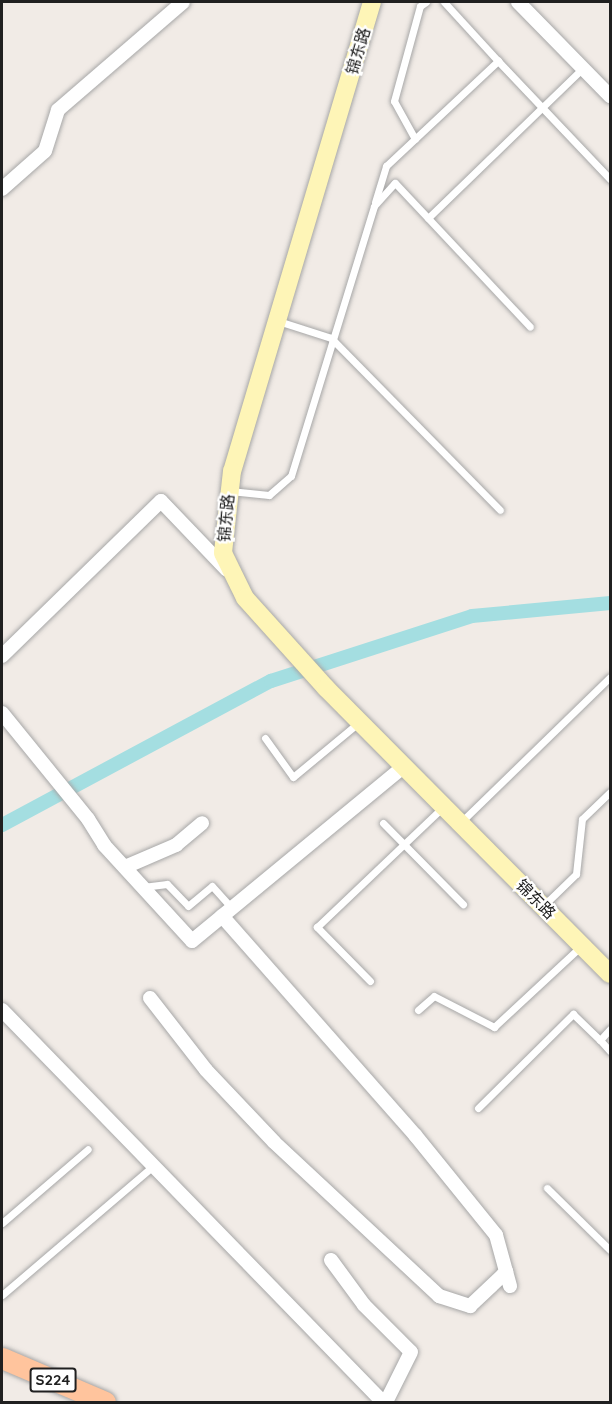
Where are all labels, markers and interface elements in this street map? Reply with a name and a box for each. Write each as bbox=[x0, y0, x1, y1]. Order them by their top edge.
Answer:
street label: 锦东路 bbox=[342, 25, 374, 77]
street label: 锦东路 bbox=[214, 493, 238, 543]
street label: 锦东路 bbox=[512, 875, 560, 923]
road number: S224 bbox=[29, 1368, 77, 1392]

